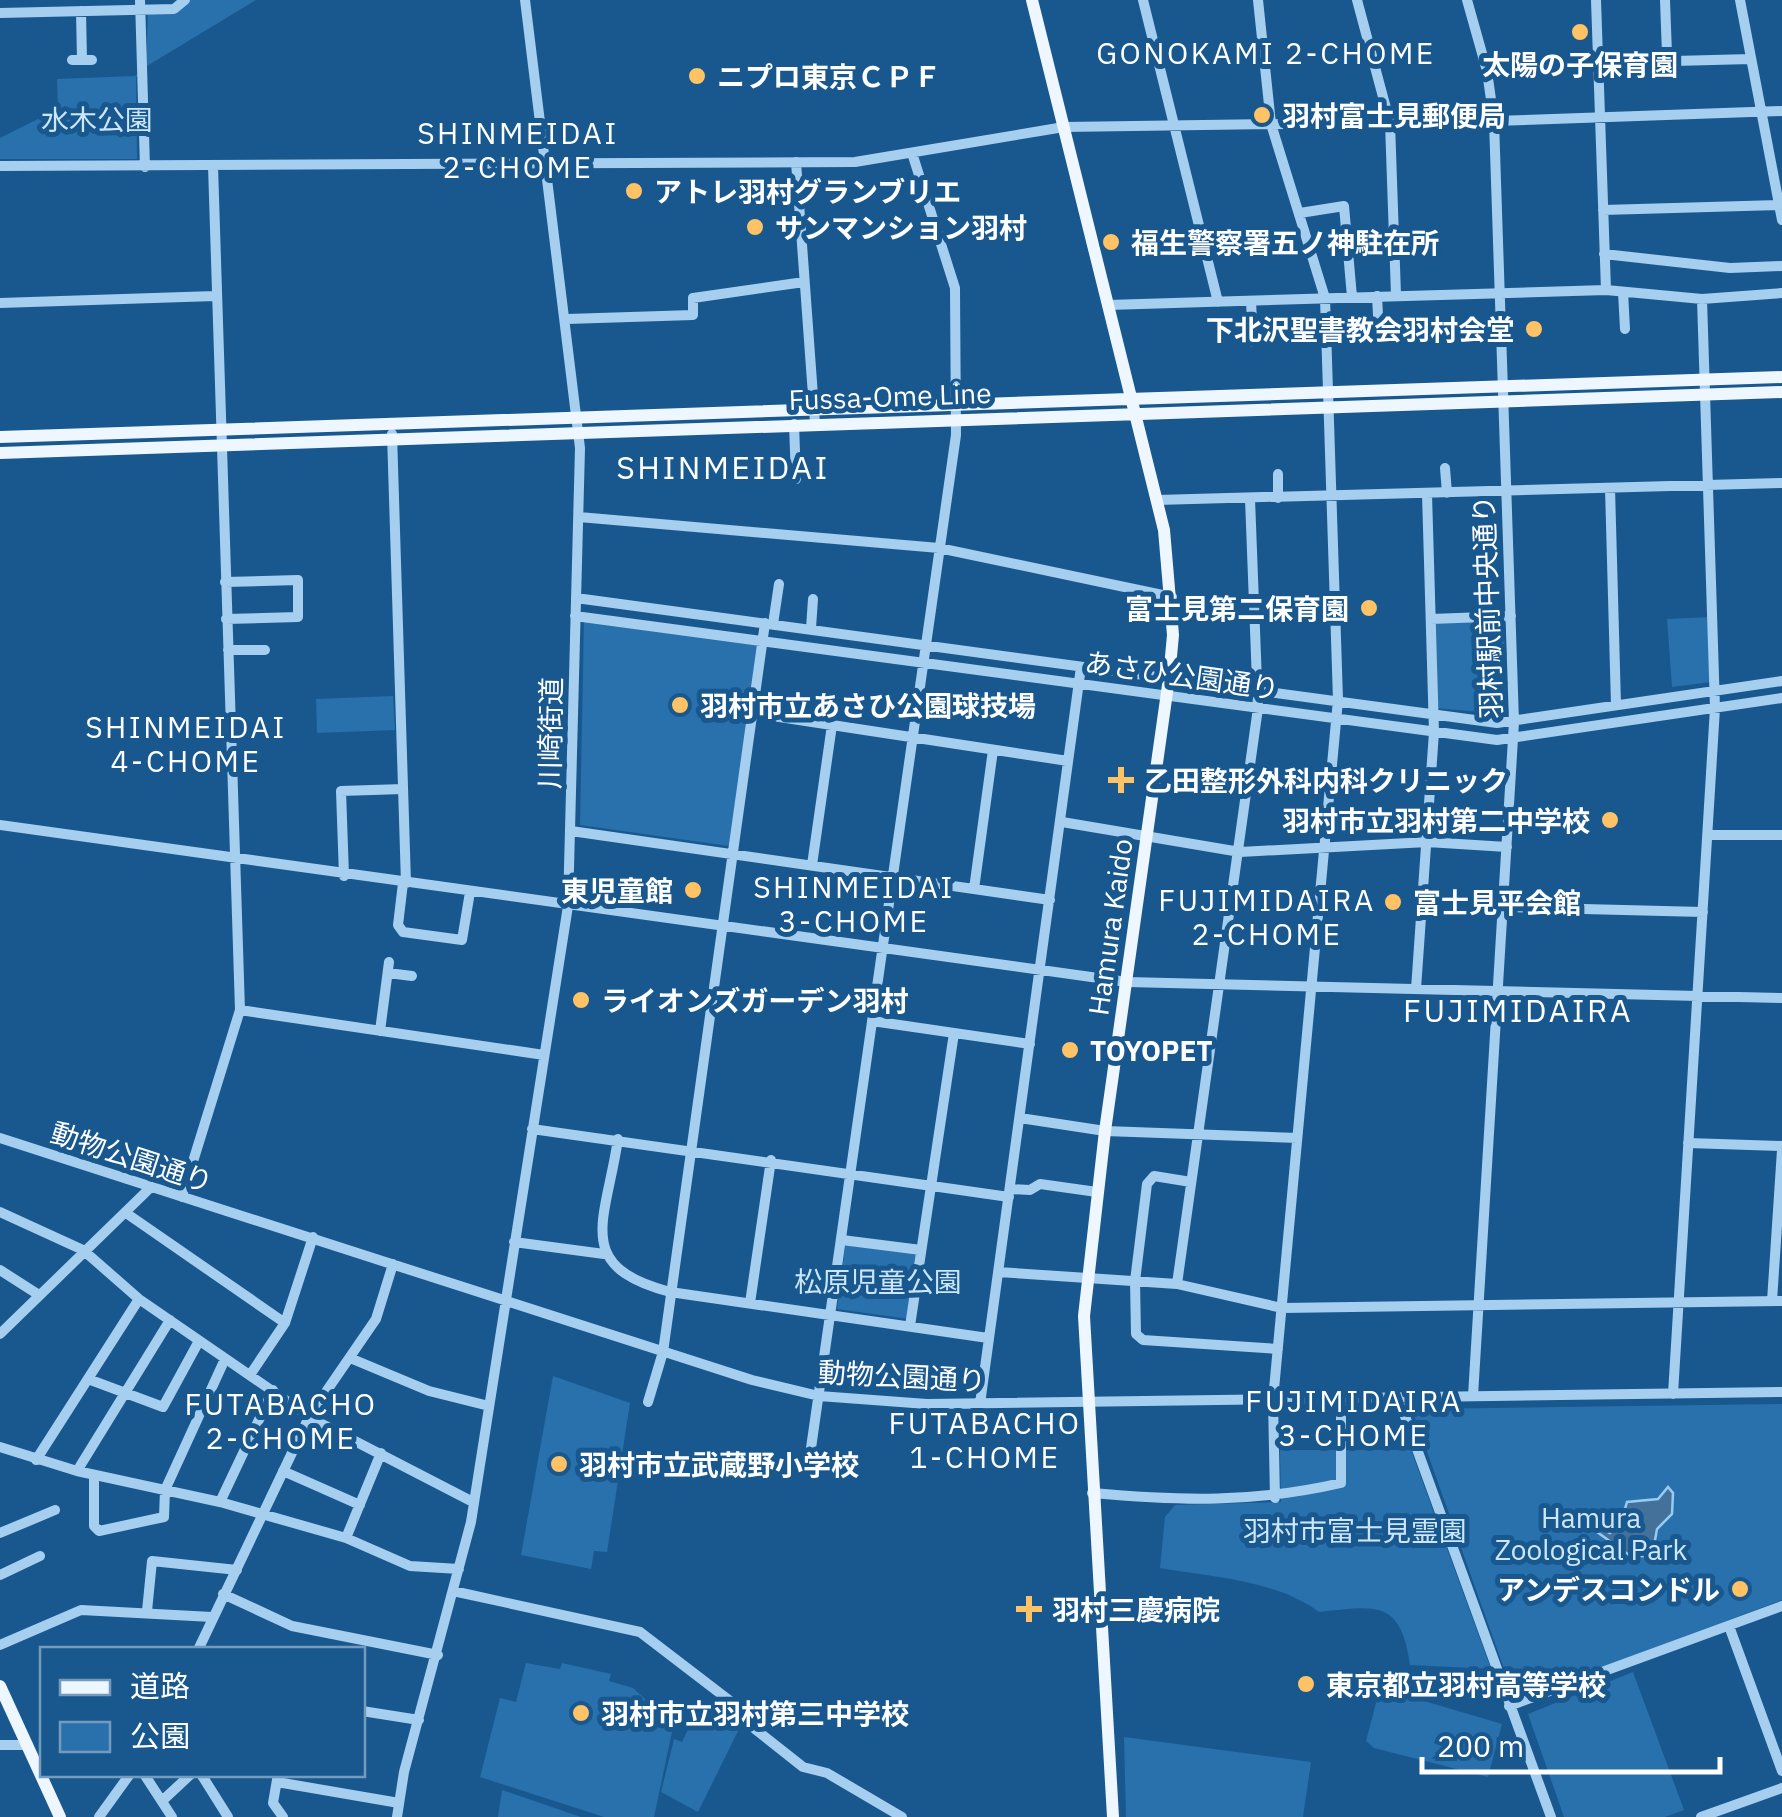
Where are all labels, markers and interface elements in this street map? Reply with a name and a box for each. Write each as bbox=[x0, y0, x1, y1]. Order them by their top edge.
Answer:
marker: 太陽の子保育園 bbox=[1569, 21, 1591, 43]
district label: GONOKAMI 2-CHOME bbox=[1096, 33, 1436, 72]
place label: 太陽の子保育園 bbox=[1482, 46, 1678, 83]
place label: ニプロ東京ＣＰＦ bbox=[717, 58, 941, 95]
marker: ニプロ東京ＣＰＦ bbox=[686, 65, 708, 87]
place label: 羽村富士見郵便局 bbox=[1282, 97, 1506, 134]
park label: 水木公園 bbox=[41, 101, 153, 138]
marker: 羽村富士見郵便局 bbox=[1251, 104, 1273, 126]
district label: SHINMEIDAI 2-CHOME bbox=[417, 113, 619, 186]
place label: アトレ羽村グランブリエ bbox=[654, 173, 961, 210]
marker: アトレ羽村グランブリエ bbox=[623, 180, 645, 202]
place label: サンマンション羽村 bbox=[775, 209, 1027, 246]
marker: サンマンション羽村 bbox=[744, 216, 766, 238]
place label: 福生警察署五ノ神駐在所 bbox=[1131, 224, 1439, 261]
marker: 福生警察署五ノ神駐在所 bbox=[1100, 231, 1122, 253]
place label: 下北沢聖書教会羽村会堂 bbox=[1206, 311, 1514, 348]
marker: 下北沢聖書教会羽村会堂 bbox=[1523, 318, 1545, 340]
street label: Fussa-Ome Line bbox=[788, 374, 992, 418]
district label: SHINMEIDAI bbox=[616, 446, 830, 488]
street label: 羽村駅前中央通り bbox=[1465, 494, 1509, 720]
place label: 富士見第二保育園 bbox=[1125, 590, 1349, 627]
marker: 富士見第二保育園 bbox=[1358, 597, 1380, 619]
street label: あさひ公園通り bbox=[1082, 643, 1282, 707]
street label: 川崎街道 bbox=[531, 677, 569, 789]
place label: 羽村市立あさひ公園球技場 bbox=[700, 687, 1036, 724]
marker: 羽村市立あさひ公園球技場 bbox=[669, 694, 691, 716]
district label: SHINMEIDAI 4-CHOME bbox=[85, 707, 287, 780]
place label: 乙田整形外科内科クリニック bbox=[1144, 762, 1508, 799]
marker: 乙田整形外科内科クリニック bbox=[1108, 767, 1134, 793]
place label: 羽村市立羽村第二中学校 bbox=[1282, 802, 1590, 839]
marker: 羽村市立羽村第二中学校 bbox=[1599, 809, 1621, 831]
street label: Hamura Kaido bbox=[1079, 836, 1141, 1018]
district label: SHINMEIDAI 3-CHOME bbox=[753, 867, 955, 940]
place label: 東児童館 bbox=[561, 872, 673, 909]
marker: 東児童館 bbox=[682, 879, 704, 901]
district label: FUJIMIDAIRA 2-CHOME bbox=[1158, 880, 1376, 953]
place label: 富士見平会館 bbox=[1413, 884, 1581, 921]
marker: 富士見平会館 bbox=[1382, 891, 1404, 913]
place label: ライオンズガーデン羽村 bbox=[601, 982, 908, 1019]
marker: ライオンズガーデン羽村 bbox=[570, 989, 592, 1011]
district label: FUJIMIDAIRA bbox=[1403, 989, 1633, 1031]
place label: TOYOPET bbox=[1090, 1032, 1213, 1069]
marker: TOYOPET bbox=[1059, 1039, 1081, 1061]
street label: 動物公園通り bbox=[46, 1113, 218, 1201]
park label: 松原児童公園 bbox=[794, 1263, 962, 1300]
street label: 動物公園通り bbox=[817, 1353, 987, 1399]
district label: FUJIMIDAIRA 3-CHOME bbox=[1245, 1381, 1463, 1454]
district label: FUTABACHO 2-CHOME bbox=[184, 1384, 378, 1457]
district label: FUTABACHO 1-CHOME bbox=[888, 1403, 1082, 1476]
place label: 羽村市立武蔵野小学校 bbox=[579, 1446, 859, 1483]
marker: 羽村市立武蔵野小学校 bbox=[548, 1453, 570, 1475]
park label: Hamura Zoological Park bbox=[1495, 1499, 1687, 1568]
park label: 羽村市富士見霊園 bbox=[1243, 1512, 1467, 1549]
place label: アンデスコンドル bbox=[1497, 1571, 1720, 1608]
marker: アンデスコンドル bbox=[1729, 1578, 1751, 1600]
place label: 羽村三慶病院 bbox=[1052, 1591, 1220, 1628]
marker: 羽村三慶病院 bbox=[1016, 1596, 1042, 1622]
legend bbox=[40, 1647, 365, 1777]
text: 道路 bbox=[130, 1666, 190, 1705]
place label: 東京都立羽村高等学校 bbox=[1326, 1666, 1606, 1703]
marker: 東京都立羽村高等学校 bbox=[1295, 1673, 1317, 1695]
place label: 羽村市立羽村第三中学校 bbox=[601, 1695, 909, 1732]
marker: 羽村市立羽村第三中学校 bbox=[570, 1702, 592, 1724]
scale bar bbox=[1422, 1712, 1720, 1774]
text: 公園 bbox=[130, 1716, 190, 1755]
text: 200 m bbox=[1437, 1726, 1524, 1765]

